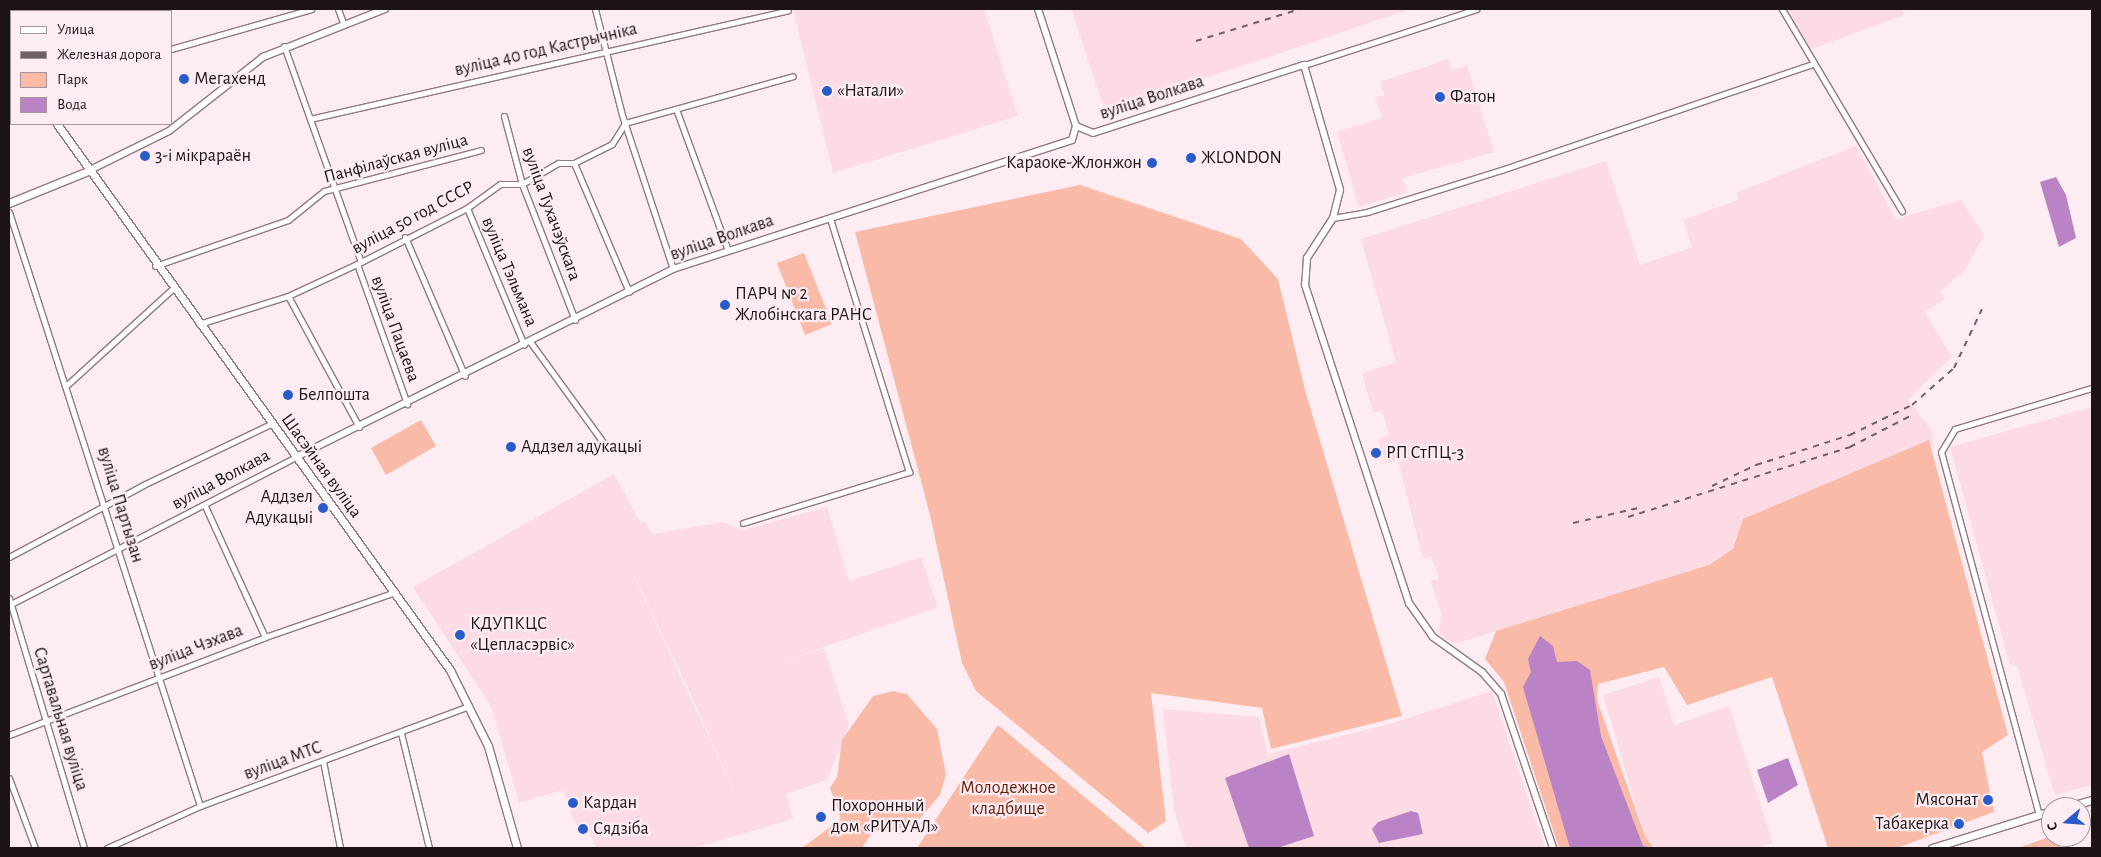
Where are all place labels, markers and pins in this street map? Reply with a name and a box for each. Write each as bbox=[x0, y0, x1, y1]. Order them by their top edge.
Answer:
place label: Мегахенд bbox=[194, 68, 266, 90]
marker: Мегахенд bbox=[178, 73, 190, 85]
place label: «Натали» bbox=[837, 80, 904, 102]
marker: «Натали» bbox=[821, 85, 833, 97]
place label: Фатон bbox=[1450, 86, 1496, 108]
marker: Фатон bbox=[1434, 91, 1446, 103]
place label: 3-і мікрараён bbox=[155, 145, 251, 167]
place label: ЖLONDON bbox=[1201, 147, 1282, 169]
marker: 3-і мікрараён bbox=[139, 150, 151, 162]
place label: Караоке-Жлонжон bbox=[1006, 152, 1142, 174]
marker: ЖLONDON bbox=[1185, 152, 1197, 164]
marker: Караоке-Жлонжон bbox=[1146, 157, 1158, 169]
place label: ПАРЧ № 2 Жлобінскага РАНС bbox=[735, 284, 872, 326]
marker: ПАРЧ № 2 Жлобінскага РАНС bbox=[719, 299, 731, 311]
place label: Белпошта bbox=[298, 384, 370, 406]
marker: Белпошта bbox=[282, 389, 294, 401]
place label: Аддзел адукацыі bbox=[521, 436, 642, 458]
marker: Аддзел адукацыі bbox=[505, 441, 517, 453]
place label: РП СтПЦ-3 bbox=[1386, 442, 1464, 464]
marker: РП СтПЦ-3 bbox=[1370, 447, 1382, 459]
place label: Аддзел Адукацыі bbox=[245, 487, 313, 530]
marker: Аддзел Адукацыі bbox=[317, 502, 329, 514]
place label: КДУПКЦС «Цепласэрвіс» bbox=[470, 614, 575, 656]
marker: КДУПКЦС «Цепласэрвіс» bbox=[454, 629, 466, 641]
place label: Мясонат bbox=[1915, 789, 1978, 811]
place label: Кардан bbox=[583, 792, 637, 814]
marker: Мясонат bbox=[1982, 794, 1994, 806]
place label: Похоронный дом «РИТУАЛ» bbox=[831, 796, 938, 839]
marker: Кардан bbox=[567, 797, 579, 809]
marker: Похоронный дом «РИТУАЛ» bbox=[815, 811, 827, 823]
place label: Табакерка bbox=[1875, 813, 1949, 835]
place label: Сядзіба bbox=[593, 818, 649, 840]
marker: Табакерка bbox=[1953, 818, 1965, 830]
marker: Сядзіба bbox=[577, 823, 589, 835]

